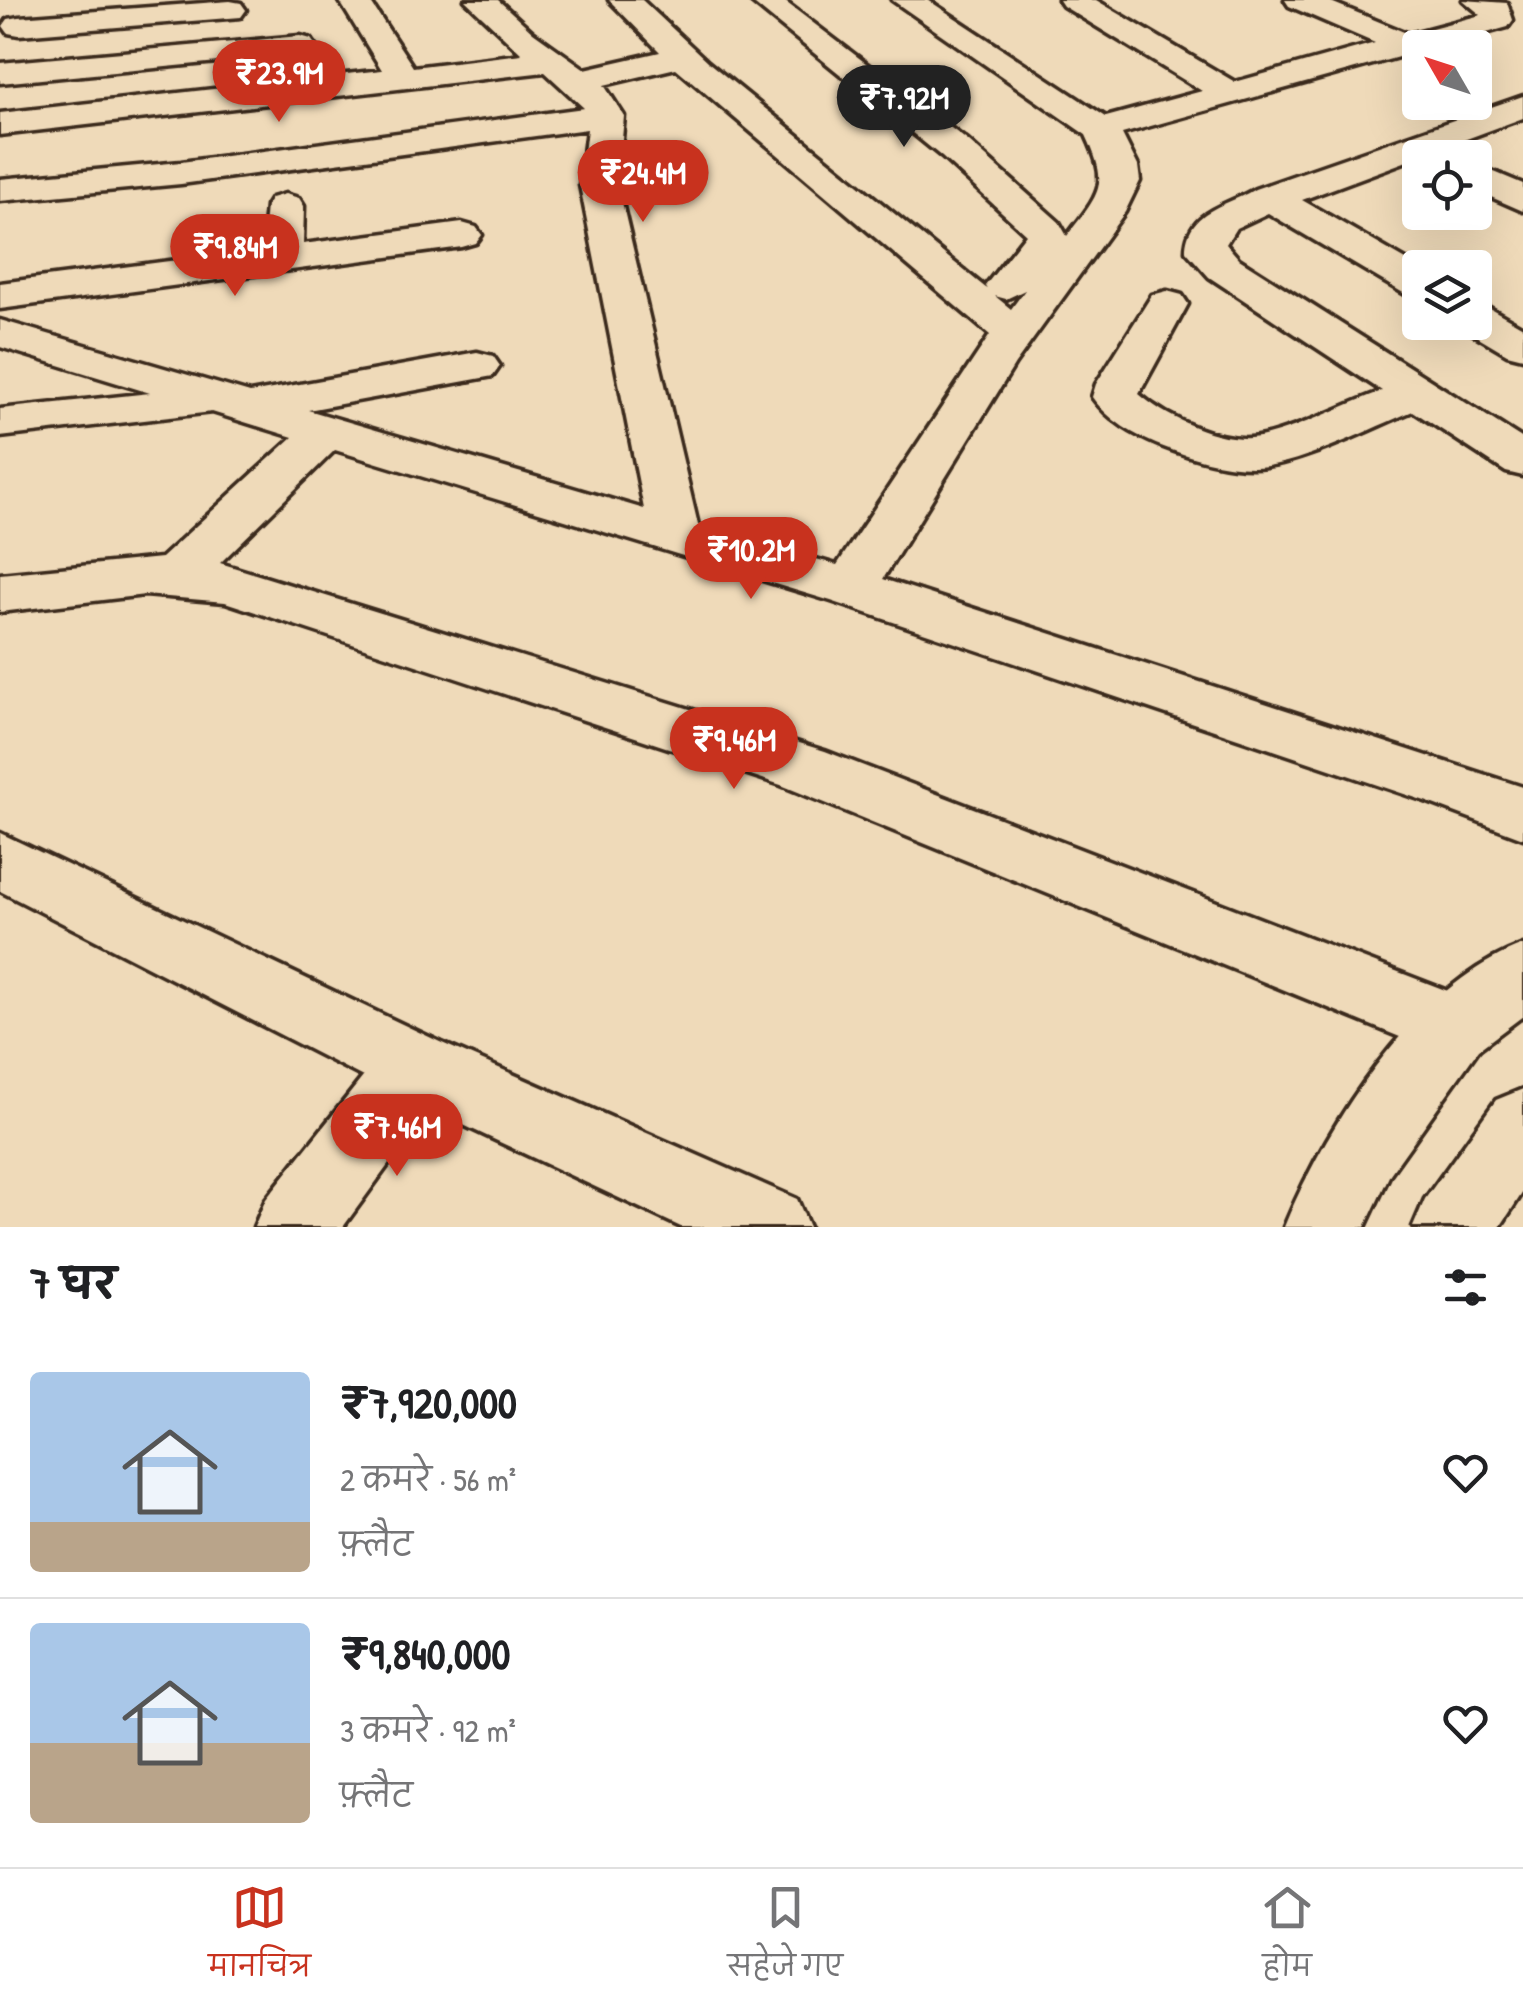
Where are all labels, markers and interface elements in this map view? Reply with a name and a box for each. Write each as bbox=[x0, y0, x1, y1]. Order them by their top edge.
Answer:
north arrow bbox=[1402, 30, 1492, 120]
map controls bbox=[1402, 30, 1492, 340]
pin: ₹23.9M bbox=[198, 40, 360, 125]
text: ₹23.9M bbox=[235, 51, 323, 94]
pin: ₹7.92M bbox=[823, 65, 985, 150]
text: ₹7.92M bbox=[859, 76, 949, 119]
pin: ₹24.4M bbox=[562, 140, 724, 225]
button: locate bbox=[1402, 140, 1492, 230]
text: ₹24.4M bbox=[600, 151, 686, 194]
pin: ₹9.84M bbox=[154, 214, 316, 299]
text: ₹9.84M bbox=[192, 225, 278, 268]
button: layers bbox=[1402, 250, 1492, 340]
pin: ₹10.2M bbox=[670, 517, 832, 602]
text: ₹10.2M bbox=[707, 528, 795, 571]
pin: ₹9.46M bbox=[653, 707, 815, 792]
text: ₹9.46M bbox=[692, 718, 776, 761]
pin: ₹7.46M bbox=[316, 1094, 478, 1179]
text: ₹7.46M bbox=[353, 1105, 441, 1148]
text: 7 घर bbox=[30, 1254, 116, 1311]
icon: filters bbox=[1438, 1260, 1493, 1315]
text: ₹7,920,000 bbox=[340, 1374, 517, 1431]
icon: home bbox=[110, 1412, 230, 1532]
icon: heart bbox=[1438, 1445, 1493, 1500]
text: 2 कमरे · 56 m² bbox=[340, 1458, 516, 1501]
text: फ़्लैट bbox=[340, 1523, 413, 1566]
text: ₹9,840,000 bbox=[340, 1625, 510, 1682]
icon: home bbox=[110, 1663, 230, 1783]
icon: heart bbox=[1438, 1696, 1493, 1751]
text: 3 कमरे · 92 m² bbox=[340, 1709, 516, 1752]
text: फ़्लैट bbox=[340, 1774, 413, 1817]
tab: मानचित्र bbox=[208, 1880, 311, 1997]
tab: सहेजे गए bbox=[728, 1880, 843, 1997]
tab: होम bbox=[1260, 1880, 1315, 1997]

